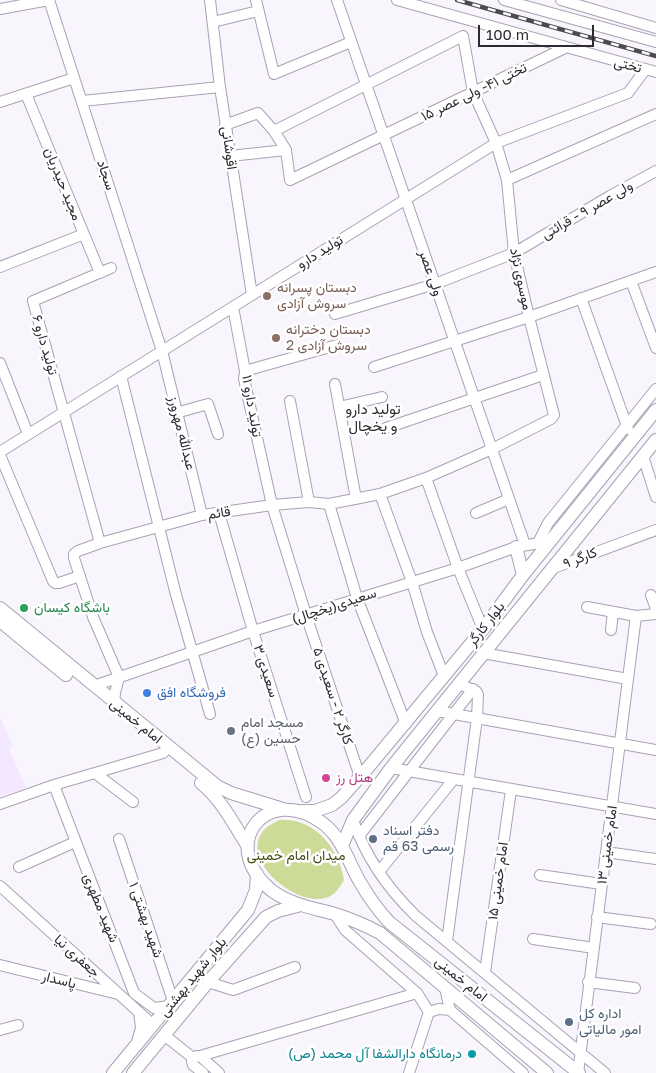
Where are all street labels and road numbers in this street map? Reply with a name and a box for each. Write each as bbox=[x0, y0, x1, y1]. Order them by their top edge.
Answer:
street label: تختی bbox=[612, 53, 644, 77]
street label: تختی ۴۱- ولی عصر ۱۵ bbox=[418, 59, 530, 125]
street label: اقوشانی bbox=[218, 125, 240, 171]
street label: مجید حیدریان bbox=[41, 145, 85, 223]
street label: سجاد bbox=[93, 158, 119, 192]
street label: ولی عصر ۹ - قرائتی bbox=[538, 177, 636, 243]
street label: تولید دارو bbox=[294, 231, 346, 273]
street label: موسوی نژاد bbox=[506, 246, 536, 312]
street label: ولی عصر bbox=[415, 248, 447, 298]
street label: تولید دارو ۶ bbox=[28, 313, 62, 377]
street label: تولید دارو ۱۱ bbox=[238, 374, 266, 438]
street label: عبدالله مهرورز bbox=[165, 394, 199, 472]
street label: قائم bbox=[206, 503, 232, 523]
street label: کارگر ۹ bbox=[561, 544, 599, 572]
street label: سعیدی(یخچال) bbox=[289, 584, 379, 628]
street label: بلوار کارگر bbox=[464, 599, 508, 649]
street label: سعیدی ۳ bbox=[250, 643, 282, 699]
street label: کارگر ۲ - سعیدی ۵ bbox=[309, 645, 357, 747]
street label: امام خمینی bbox=[106, 695, 166, 747]
street label: امام خمینی ۱۳ bbox=[593, 805, 621, 885]
street label: امام خمینی ۱۵ bbox=[484, 841, 512, 921]
street label: شهید مطهری bbox=[79, 871, 123, 945]
street label: شهید بهشتی ۱ bbox=[125, 880, 167, 960]
street label: جعفری نیا bbox=[51, 931, 103, 981]
street label: بلوار شهید بهشتی bbox=[156, 934, 230, 1020]
street label: امام خمینی bbox=[431, 953, 491, 1005]
street label: پاسدار bbox=[40, 968, 78, 992]

